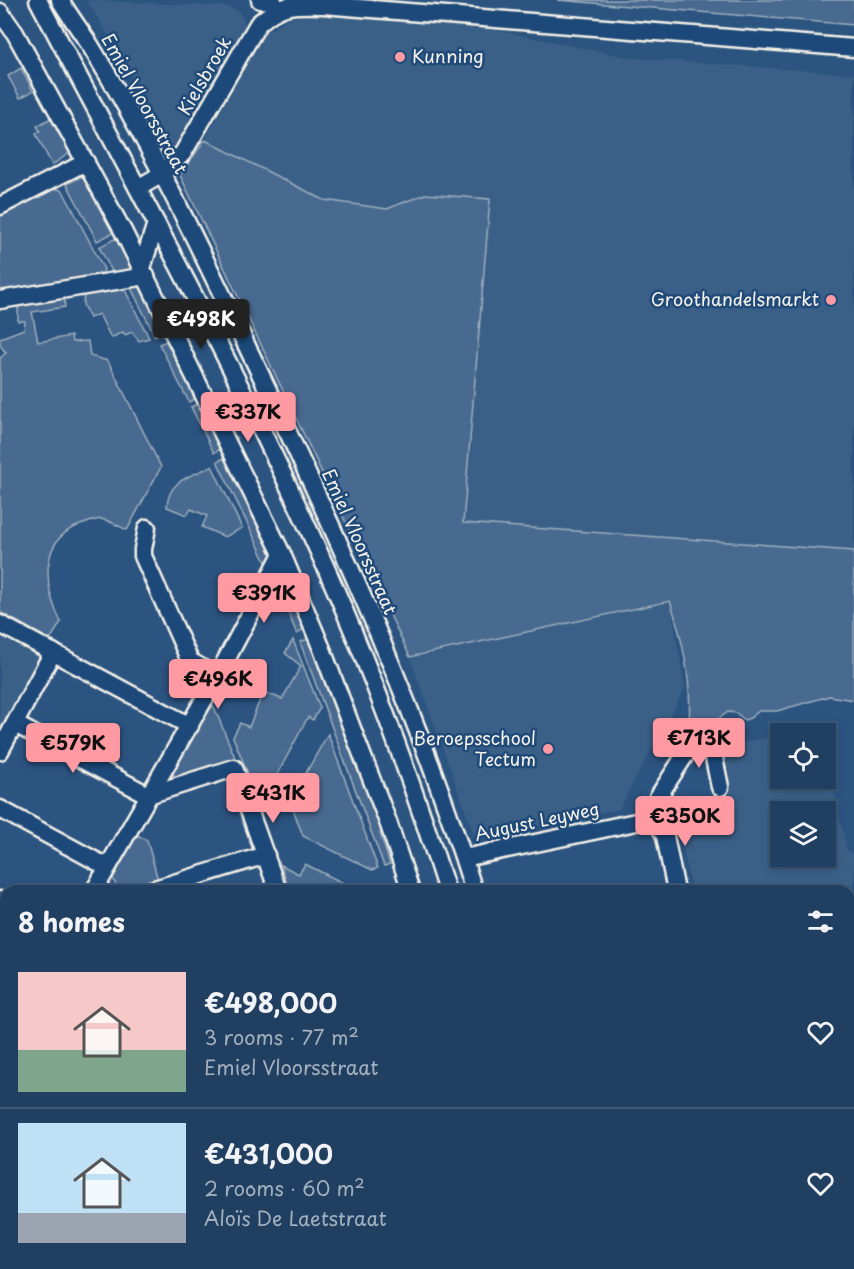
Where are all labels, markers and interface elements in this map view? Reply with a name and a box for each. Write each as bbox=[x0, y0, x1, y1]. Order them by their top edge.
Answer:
street label: Emiel Vloorsstraat bbox=[95, 28, 195, 178]
street label: Kielsbroek bbox=[170, 30, 237, 120]
place label: Kunning bbox=[412, 42, 484, 69]
marker: Kunning bbox=[393, 50, 407, 64]
place label: Groothandelsmarkt bbox=[651, 285, 819, 312]
marker: Groothandelsmarkt bbox=[824, 293, 838, 307]
pin: €498K bbox=[159, 299, 243, 350]
text: €498K bbox=[167, 303, 236, 333]
pin: €337K bbox=[206, 392, 290, 443]
text: €337K bbox=[215, 396, 281, 426]
street label: Emiel Vloorsstraat bbox=[316, 464, 405, 619]
pin: €391K bbox=[222, 573, 306, 624]
text: €391K bbox=[232, 577, 296, 607]
pin: €496K bbox=[176, 659, 260, 710]
text: €496K bbox=[183, 663, 253, 693]
pin: €713K bbox=[657, 718, 741, 769]
text: €713K bbox=[667, 722, 731, 752]
pin: €579K bbox=[31, 723, 115, 774]
map controls bbox=[770, 723, 836, 867]
button: locate bbox=[770, 723, 836, 789]
place label: Beroepsschool Tectum bbox=[414, 724, 536, 772]
text: €579K bbox=[40, 727, 106, 757]
marker: Beroepsschool Tectum bbox=[541, 742, 555, 756]
pin: €431K bbox=[231, 773, 315, 824]
text: €431K bbox=[240, 777, 306, 807]
street label: August Leyweg bbox=[472, 794, 602, 847]
pin: €350K bbox=[643, 796, 727, 847]
text: €350K bbox=[649, 800, 721, 830]
button: layers bbox=[770, 801, 836, 867]
text: 8 homes bbox=[18, 902, 125, 941]
icon: filters bbox=[804, 905, 837, 938]
text: €498,000 bbox=[204, 983, 337, 1022]
icon: home bbox=[66, 996, 138, 1068]
icon: heart bbox=[804, 1016, 837, 1049]
text: 3 rooms · 77 m² bbox=[204, 1022, 359, 1052]
text: Emiel Vloorsstraat bbox=[204, 1052, 378, 1082]
text: €431,000 bbox=[204, 1134, 333, 1173]
icon: home bbox=[66, 1147, 138, 1219]
icon: heart bbox=[804, 1167, 837, 1200]
text: 2 rooms · 60 m² bbox=[204, 1173, 365, 1203]
text: Aloïs De Laetstraat bbox=[204, 1203, 387, 1233]

